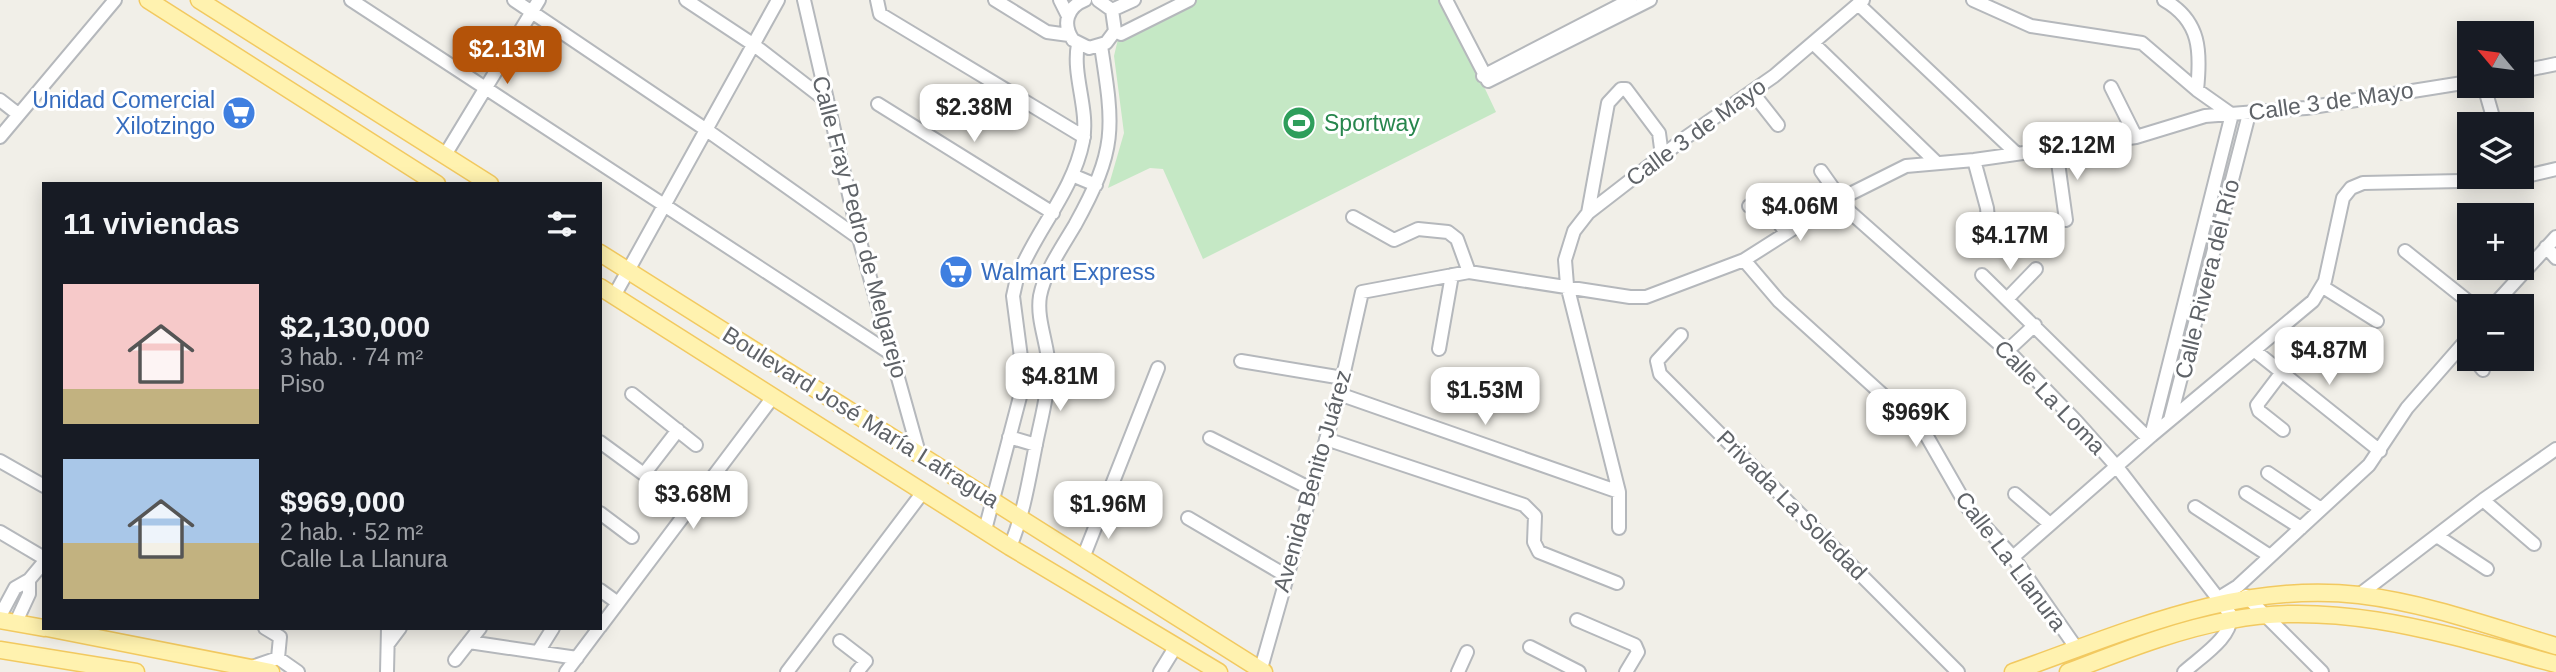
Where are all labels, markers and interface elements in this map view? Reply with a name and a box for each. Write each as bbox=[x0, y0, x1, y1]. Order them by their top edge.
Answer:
north arrow bbox=[2457, 21, 2534, 98]
map controls bbox=[2457, 21, 2534, 371]
pin: $2.13M bbox=[450, 27, 564, 86]
text: $2.13M bbox=[469, 36, 545, 62]
street label: Calle Fray Pedro de Melgarejo bbox=[807, 73, 913, 381]
street label: Calle 3 de Mayo bbox=[1621, 73, 1771, 191]
street label: Calle 3 de Mayo bbox=[2247, 77, 2415, 125]
pin: $2.38M bbox=[917, 85, 1031, 144]
place label: Unidad Comercial Xilotzingo bbox=[32, 87, 215, 139]
supermarket icon: Unidad Comercial Xilotzingo bbox=[220, 94, 258, 132]
text: $2.38M bbox=[936, 94, 1012, 120]
sports icon: Sportway bbox=[1280, 104, 1318, 142]
place label: Sportway bbox=[1324, 110, 1420, 136]
button: layers bbox=[2457, 112, 2534, 189]
pin: $2.12M bbox=[2020, 122, 2134, 182]
text: $2.12M bbox=[2039, 132, 2115, 158]
street label: Calle Rivera del Río bbox=[2170, 177, 2244, 381]
pin: $4.06M bbox=[1743, 184, 1857, 243]
text: $4.06M bbox=[1762, 193, 1838, 219]
button: + bbox=[2457, 203, 2534, 280]
icon: filters bbox=[543, 205, 581, 243]
text: 11 viviendas bbox=[63, 207, 240, 240]
pin: $4.17M bbox=[1953, 212, 2067, 272]
text: $4.17M bbox=[1972, 222, 2048, 248]
supermarket icon: Walmart Express bbox=[937, 253, 975, 291]
place label: Walmart Express bbox=[981, 259, 1155, 285]
button: − bbox=[2457, 294, 2534, 371]
text: $2,130,000 bbox=[280, 310, 430, 343]
icon: home bbox=[119, 312, 203, 396]
street label: Boulevard José María Lafragua bbox=[718, 321, 1004, 513]
pin: $4.87M bbox=[2272, 328, 2386, 387]
street label: Calle La Loma bbox=[1989, 335, 2111, 460]
text: $4.87M bbox=[2291, 337, 2367, 363]
text: 3 hab. · 74 m² bbox=[280, 344, 423, 370]
pin: $4.81M bbox=[1003, 354, 1117, 413]
text: $4.81M bbox=[1022, 363, 1098, 389]
street label: Avenida Benito Juárez bbox=[1268, 367, 1356, 595]
pin: $1.53M bbox=[1428, 368, 1542, 427]
text: Piso bbox=[280, 371, 325, 397]
text: $1.53M bbox=[1447, 377, 1523, 403]
pin: $969K bbox=[1867, 390, 1965, 449]
text: $969K bbox=[1882, 399, 1950, 425]
street label: Privada La Soledad bbox=[1712, 425, 1872, 585]
pin: $3.68M bbox=[636, 472, 750, 531]
text: $3.68M bbox=[655, 481, 731, 507]
pin: $1.96M bbox=[1051, 482, 1165, 541]
text: $969,000 bbox=[280, 485, 405, 518]
street label: Calle La Llanura bbox=[1950, 486, 2072, 636]
icon: home bbox=[119, 487, 203, 571]
text: $1.96M bbox=[1070, 491, 1146, 517]
text: 2 hab. · 52 m² bbox=[280, 519, 423, 545]
text: Calle La Llanura bbox=[280, 546, 448, 572]

